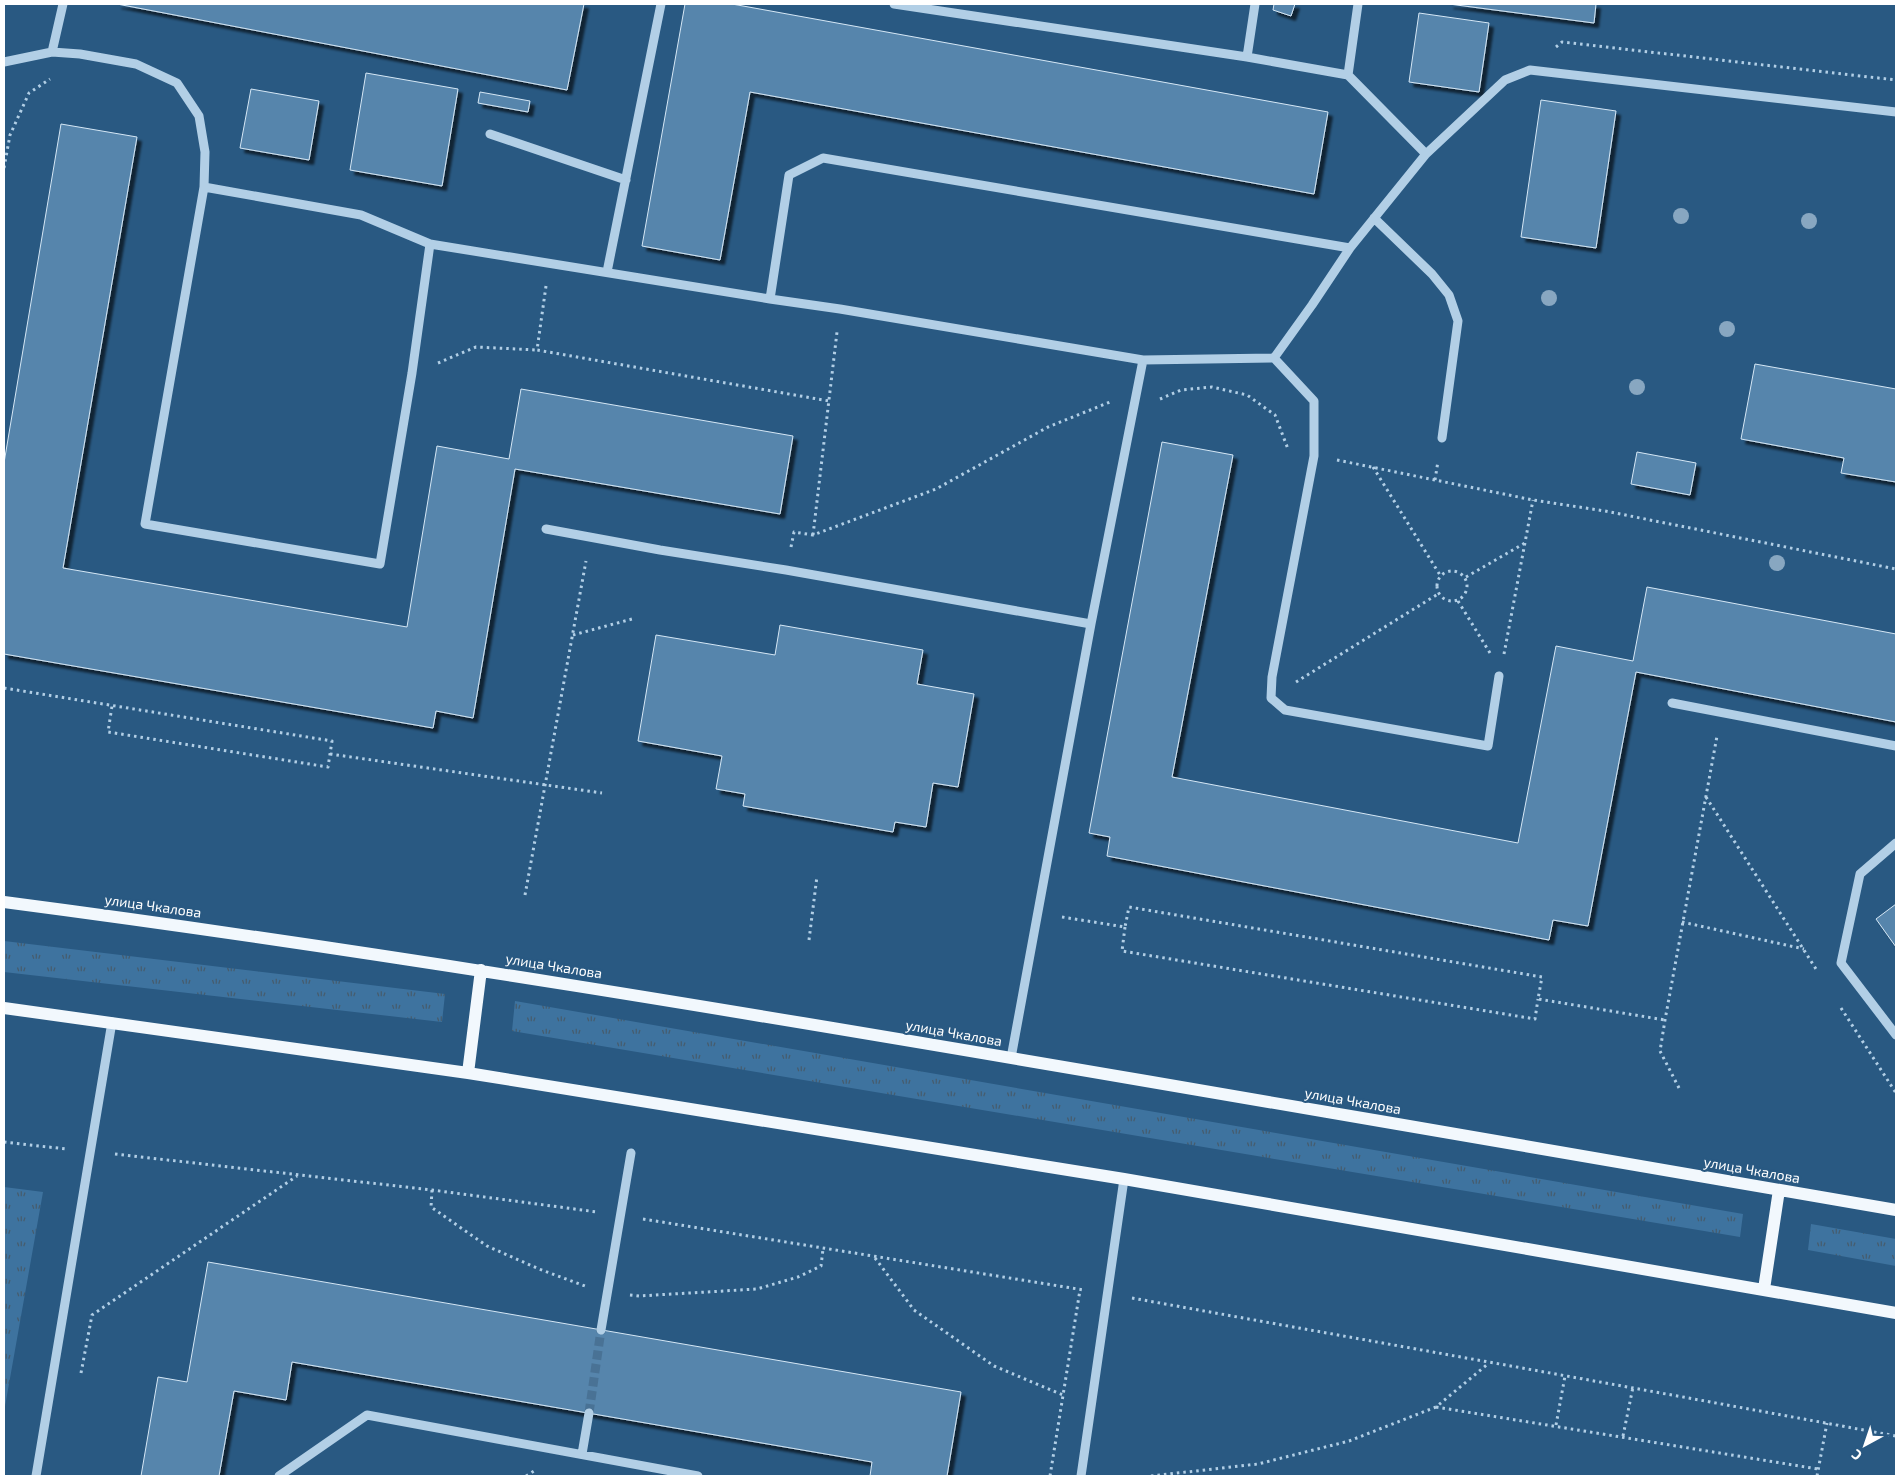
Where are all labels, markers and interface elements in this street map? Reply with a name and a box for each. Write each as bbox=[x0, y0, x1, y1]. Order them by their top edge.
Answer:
street label: улица Чкалова bbox=[104, 890, 203, 921]
street label: улица Чкалова bbox=[505, 949, 604, 982]
street label: улица Чкалова bbox=[905, 1016, 1004, 1049]
street label: улица Чкалова bbox=[1304, 1084, 1403, 1117]
street label: улица Чкалова bbox=[1703, 1153, 1802, 1186]
north arrow bbox=[1840, 1420, 1890, 1470]
text: С bbox=[1848, 1446, 1865, 1464]

